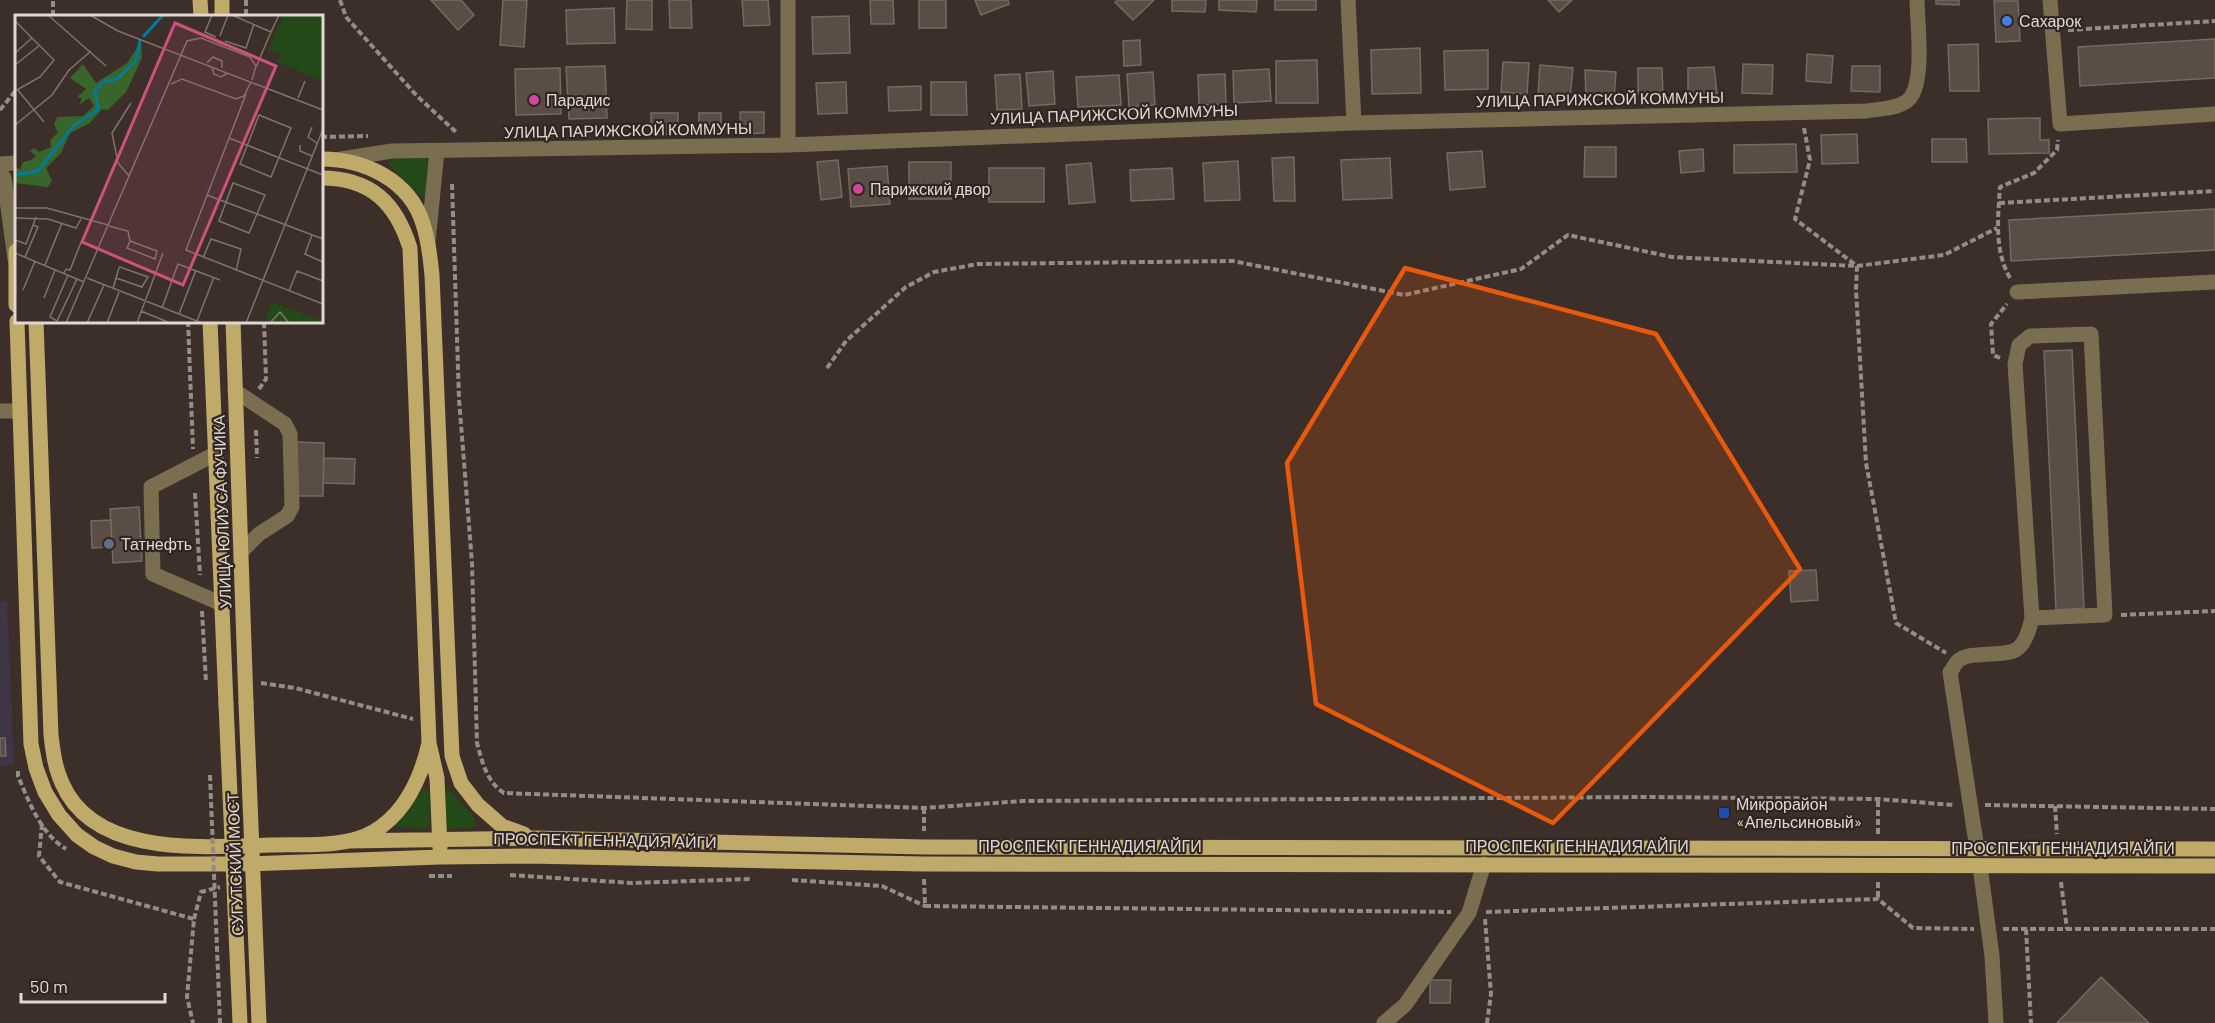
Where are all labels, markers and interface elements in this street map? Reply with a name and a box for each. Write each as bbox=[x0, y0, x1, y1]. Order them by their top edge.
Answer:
place label: Сахарок bbox=[2019, 11, 2082, 30]
marker: Сахарок bbox=[2000, 14, 2014, 28]
inset map bbox=[15, 15, 322, 322]
street label: УЛИЦА ПАРИЖСКОЙ КОММУНЫ bbox=[1476, 87, 1724, 110]
place label: Парадис bbox=[546, 90, 610, 109]
marker: Парадис bbox=[527, 93, 541, 107]
street label: УЛИЦА ПАРИЖСКОЙ КОММУНЫ bbox=[990, 100, 1238, 127]
street label: УЛИЦА ПАРИЖСКОЙ КОММУНЫ bbox=[504, 118, 752, 141]
place label: Парижский двор bbox=[870, 179, 991, 198]
marker: Парижский двор bbox=[851, 182, 865, 196]
street label: УЛИЦА ЮЛИУСА ФУЧИКА bbox=[209, 415, 234, 609]
place label: Татнефть bbox=[121, 534, 192, 553]
marker: Татнефть bbox=[102, 537, 116, 551]
street label: СУГУТСКИЙ МОСТ bbox=[222, 792, 246, 936]
place label: Микрорайон «Апельсиновый» bbox=[1736, 794, 1862, 831]
marker: Микрорайон «Апельсиновый» bbox=[1717, 806, 1731, 820]
street label: ПРОСПЕКТ ГЕННАДИЯ АЙГИ bbox=[493, 828, 717, 851]
street label: ПРОСПЕКТ ГЕННАДИЯ АЙГИ bbox=[978, 836, 1202, 855]
street label: ПРОСПЕКТ ГЕННАДИЯ АЙГИ bbox=[1465, 836, 1689, 855]
street label: ПРОСПЕКТ ГЕННАДИЯ АЙГИ bbox=[1951, 838, 2175, 857]
scale bar bbox=[21, 966, 165, 1004]
text: 50 m bbox=[30, 975, 68, 997]

